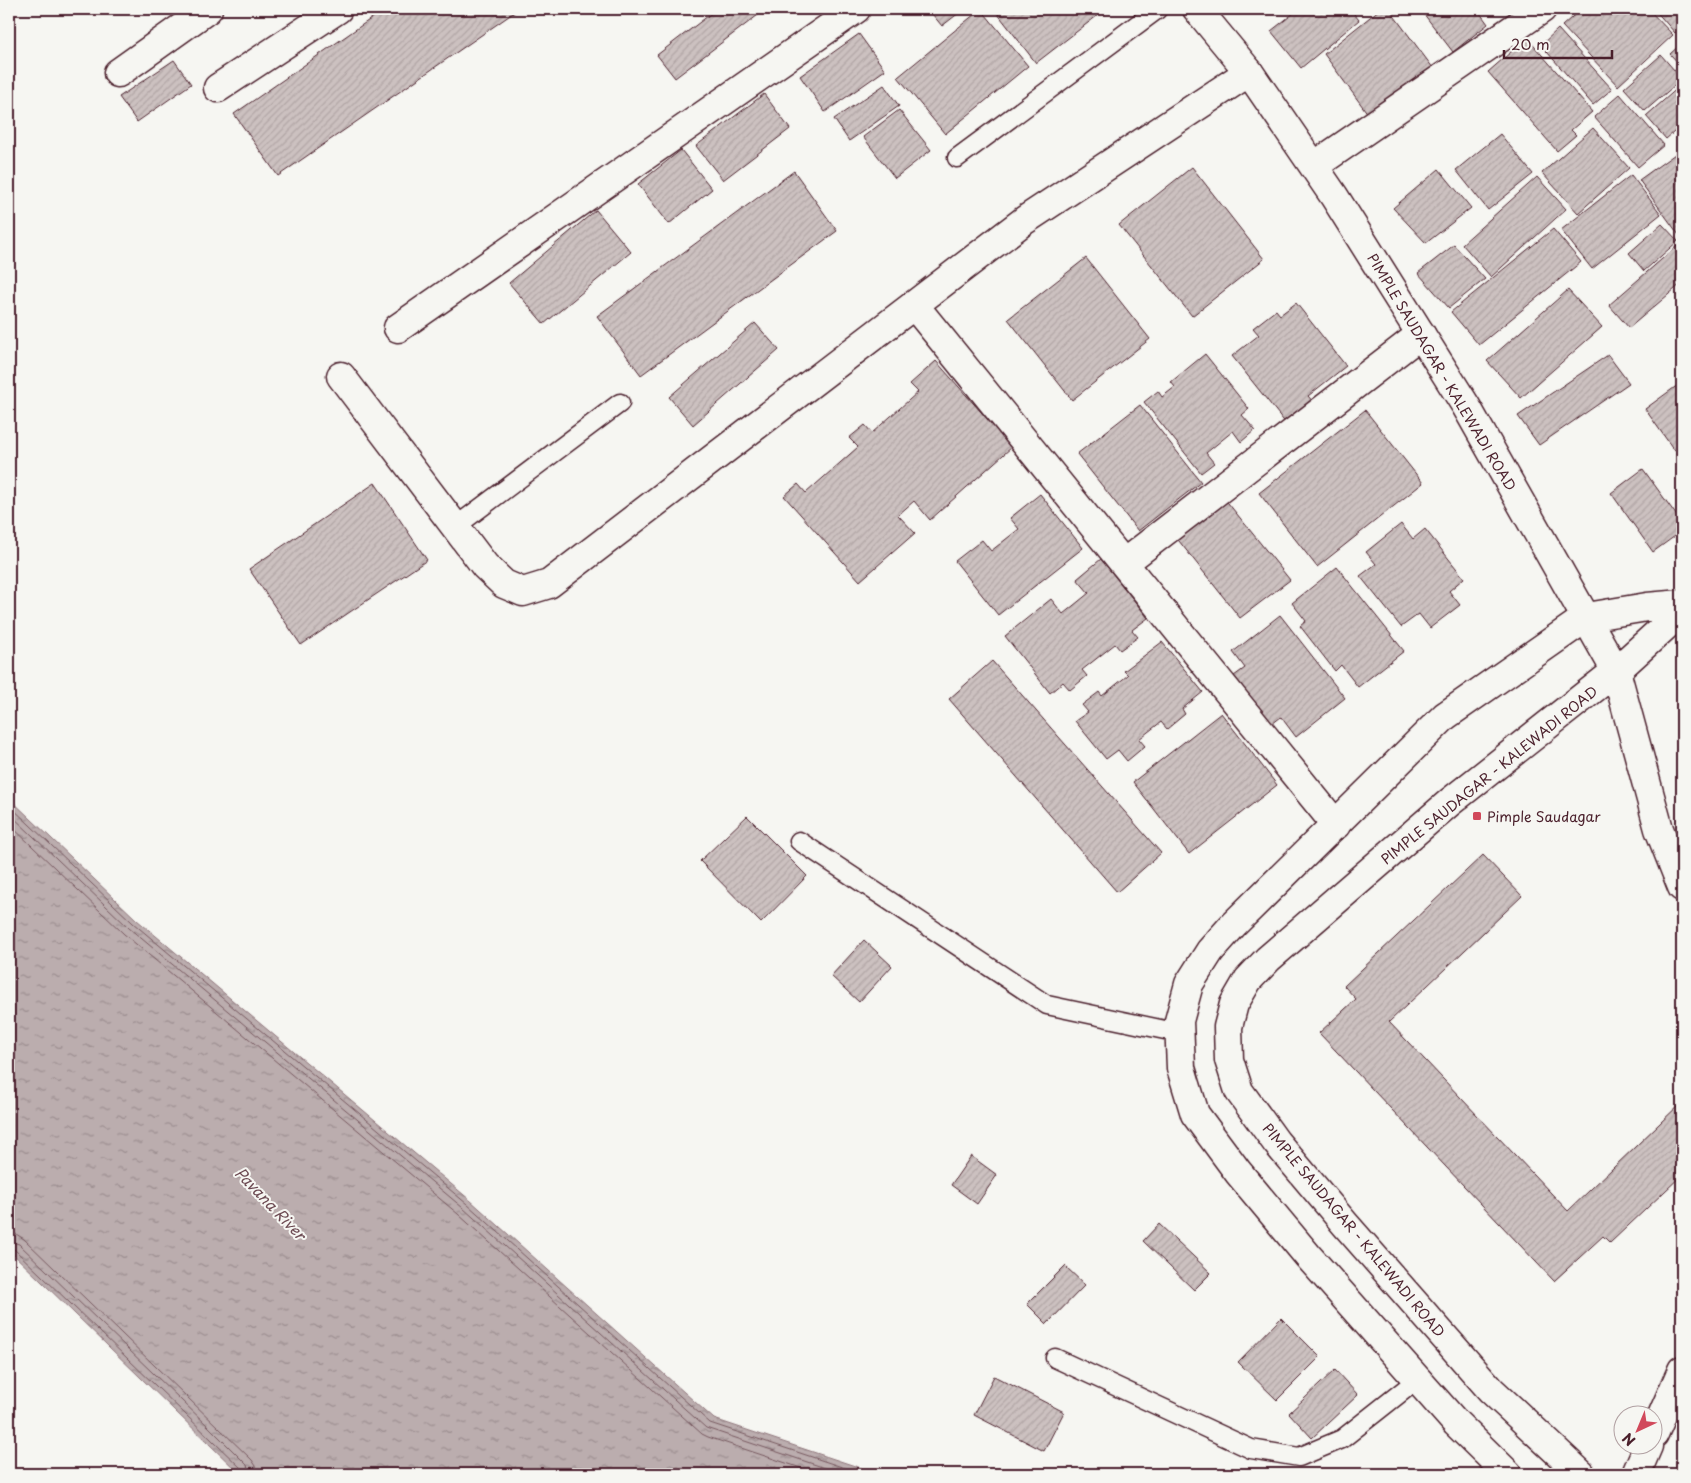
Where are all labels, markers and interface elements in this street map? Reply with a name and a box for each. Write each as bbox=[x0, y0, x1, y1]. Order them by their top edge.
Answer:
scale bar bbox=[1504, 28, 1611, 60]
text: 20 m bbox=[1511, 32, 1550, 55]
street label: PIMPLE SAUDAGAR - KALEWADI ROAD bbox=[1363, 249, 1521, 495]
street label: PIMPLE SAUDAGAR - KALEWADI ROAD bbox=[1376, 681, 1602, 869]
place label: Pimple Saudagar bbox=[1487, 806, 1601, 827]
marker: Pimple Saudagar bbox=[1471, 810, 1483, 822]
street label: PIMPLE SAUDAGAR - KALEWADI ROAD bbox=[1258, 1118, 1450, 1342]
water label: Pavana River bbox=[230, 1161, 313, 1246]
north arrow bbox=[1614, 1406, 1664, 1456]
text: N bbox=[1617, 1428, 1640, 1451]

